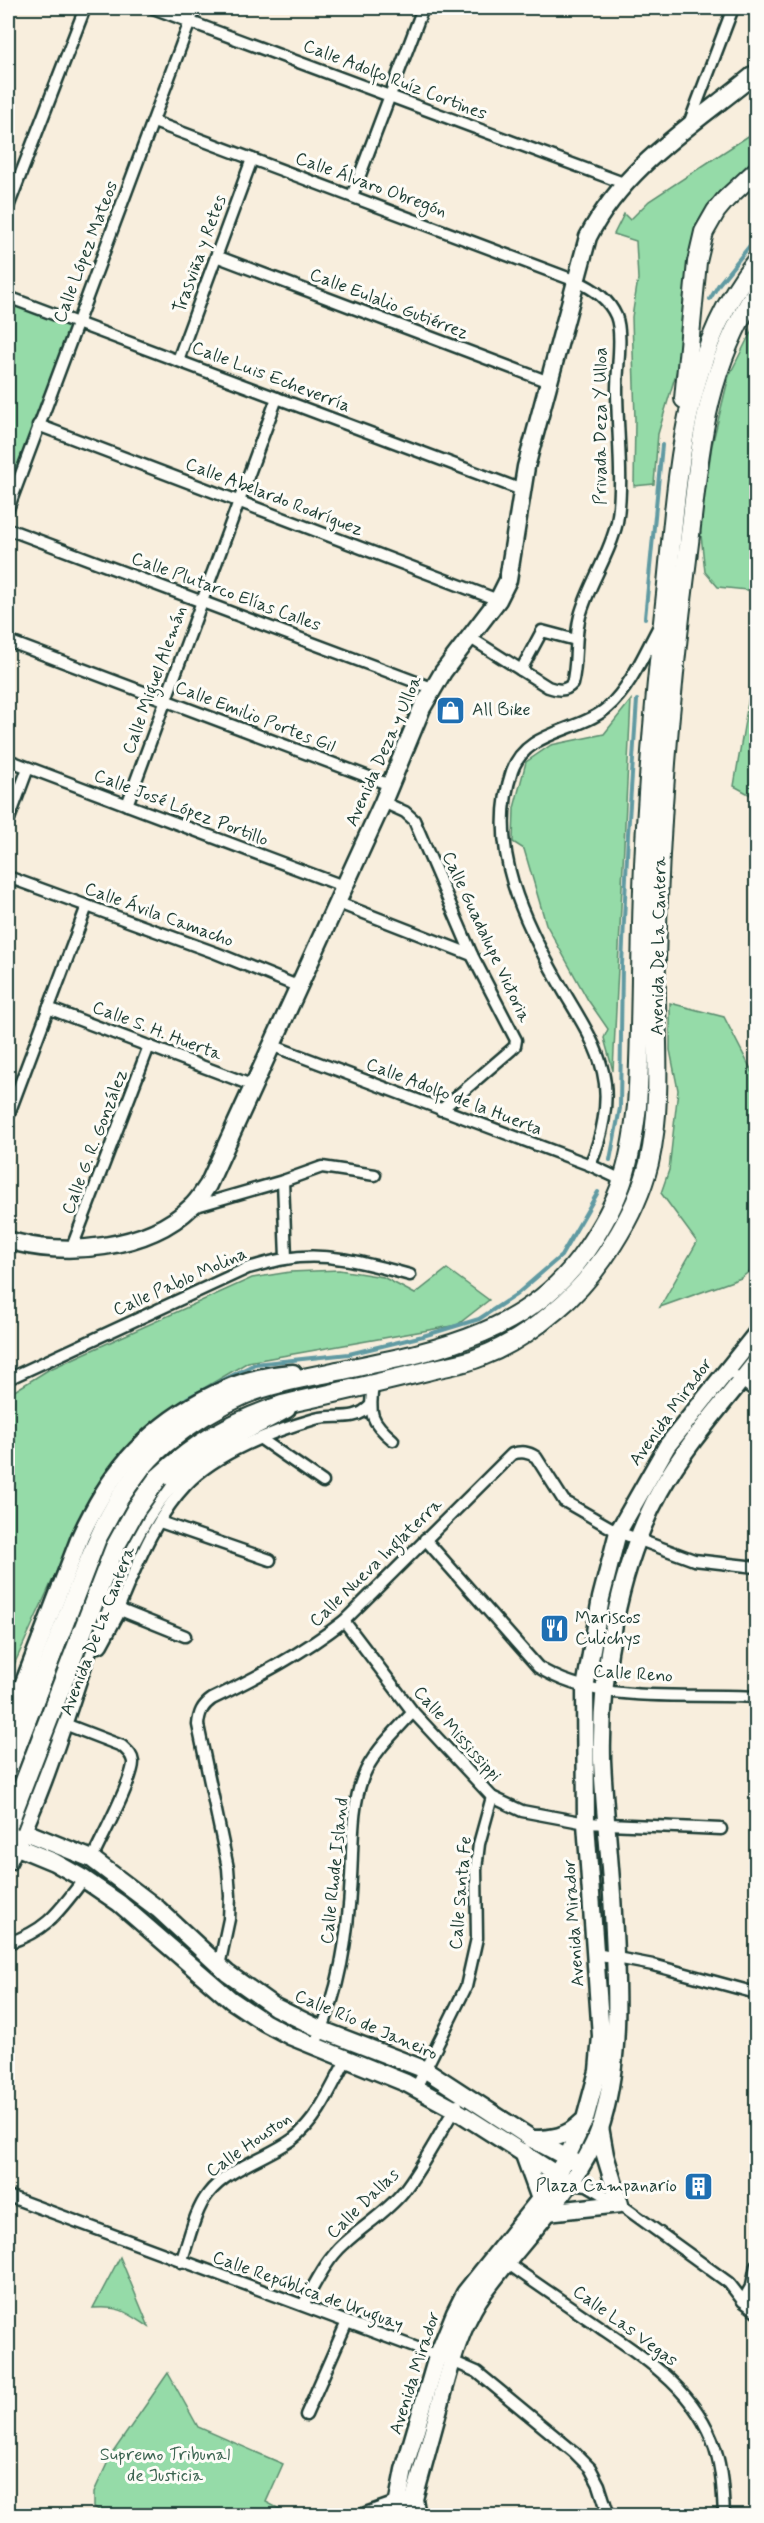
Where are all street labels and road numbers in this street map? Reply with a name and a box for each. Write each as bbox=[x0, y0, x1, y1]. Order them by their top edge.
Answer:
street label: Calle Adolfo Ruíz Cortines bbox=[299, 34, 490, 128]
street label: Calle Álvaro Obregón bbox=[292, 146, 450, 225]
street label: Calle López Mateos bbox=[48, 178, 124, 326]
street label: Trasviña y Retes bbox=[168, 192, 233, 316]
street label: Calle Eulalio Gutiérrez bbox=[306, 263, 472, 345]
street label: Calle Luis Echeverría bbox=[188, 336, 354, 418]
street label: Privada Deza Y Ulloa bbox=[589, 347, 613, 505]
street label: Calle Abelardo Rodríguez bbox=[182, 452, 367, 542]
street label: Calle Plutarco Elías Calles bbox=[128, 547, 324, 637]
street label: Calle Miguel Alemán bbox=[117, 602, 195, 758]
street label: Avenida Deza y Ulloa bbox=[340, 671, 428, 830]
street label: Calle Emilio Portes Gil bbox=[171, 675, 339, 759]
street label: Calle José López Portillo bbox=[90, 764, 272, 852]
street label: Calle Guadalupe Victoria bbox=[436, 848, 536, 1027]
street label: Avenida De La Cantera bbox=[645, 856, 673, 1036]
street label: Calle Ávila Camacho bbox=[81, 877, 237, 953]
street label: Calle S. H. Huerta bbox=[89, 995, 225, 1067]
street label: Calle Adolfo de la Huerta bbox=[362, 1052, 546, 1144]
street label: Calle G. R. González bbox=[56, 1066, 134, 1218]
street label: Calle Pablo Molina bbox=[109, 1242, 251, 1322]
street label: Avenida Mirador bbox=[624, 1353, 719, 1471]
street label: Calle Nueva Inglaterra bbox=[304, 1493, 449, 1634]
street label: Avenida De La Cantera bbox=[55, 1543, 141, 1719]
street label: Calle Reno bbox=[592, 1659, 674, 1689]
street label: Calle Mississippi bbox=[407, 1681, 507, 1787]
street label: Calle Rhode Island bbox=[315, 1797, 355, 1945]
street label: Calle Santa Fe bbox=[444, 1835, 478, 1951]
street label: Avenida Mirador bbox=[558, 1858, 590, 1988]
street label: Calle Río de Janeiro bbox=[291, 1984, 441, 2066]
street label: Calle Houston bbox=[202, 2107, 296, 2183]
street label: Calle Dallas bbox=[322, 2163, 405, 2245]
street label: Calle República de Uruguay bbox=[208, 2245, 407, 2339]
street label: Calle Las Vegas bbox=[568, 2280, 682, 2372]
street label: Avenida Mirador bbox=[384, 2308, 446, 2438]

